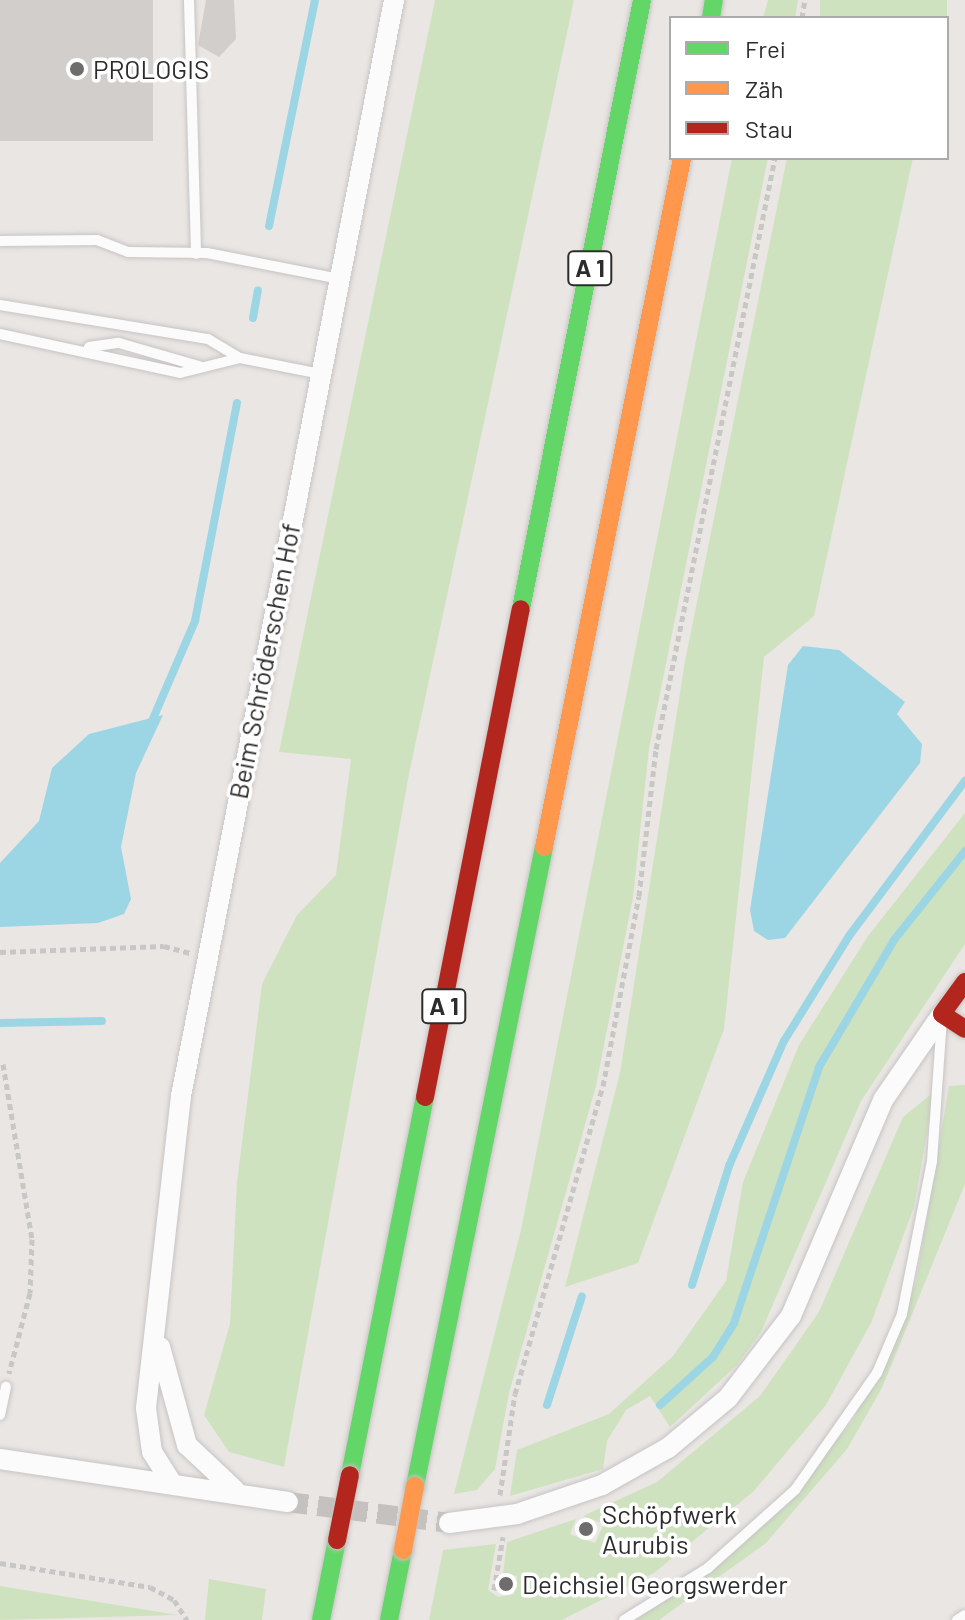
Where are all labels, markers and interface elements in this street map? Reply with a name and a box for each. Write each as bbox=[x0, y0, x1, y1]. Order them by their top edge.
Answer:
legend bbox=[669, 16, 949, 160]
text: Frei bbox=[745, 34, 786, 63]
place label: PROLOGIS bbox=[93, 53, 209, 85]
marker: PROLOGIS bbox=[68, 60, 86, 78]
text: Zäh bbox=[745, 74, 783, 103]
text: Stau bbox=[745, 114, 793, 143]
road number: A 1 bbox=[566, 248, 614, 288]
street label: Beim Schröderschen Hof bbox=[222, 521, 306, 801]
road number: A 1 bbox=[420, 986, 468, 1026]
place label: Schöpfwerk Aurubis bbox=[602, 1498, 737, 1560]
marker: Schöpfwerk Aurubis bbox=[577, 1520, 595, 1538]
place label: Deichsiel Georgswerder bbox=[522, 1568, 788, 1600]
marker: Deichsiel Georgswerder bbox=[497, 1575, 515, 1593]

